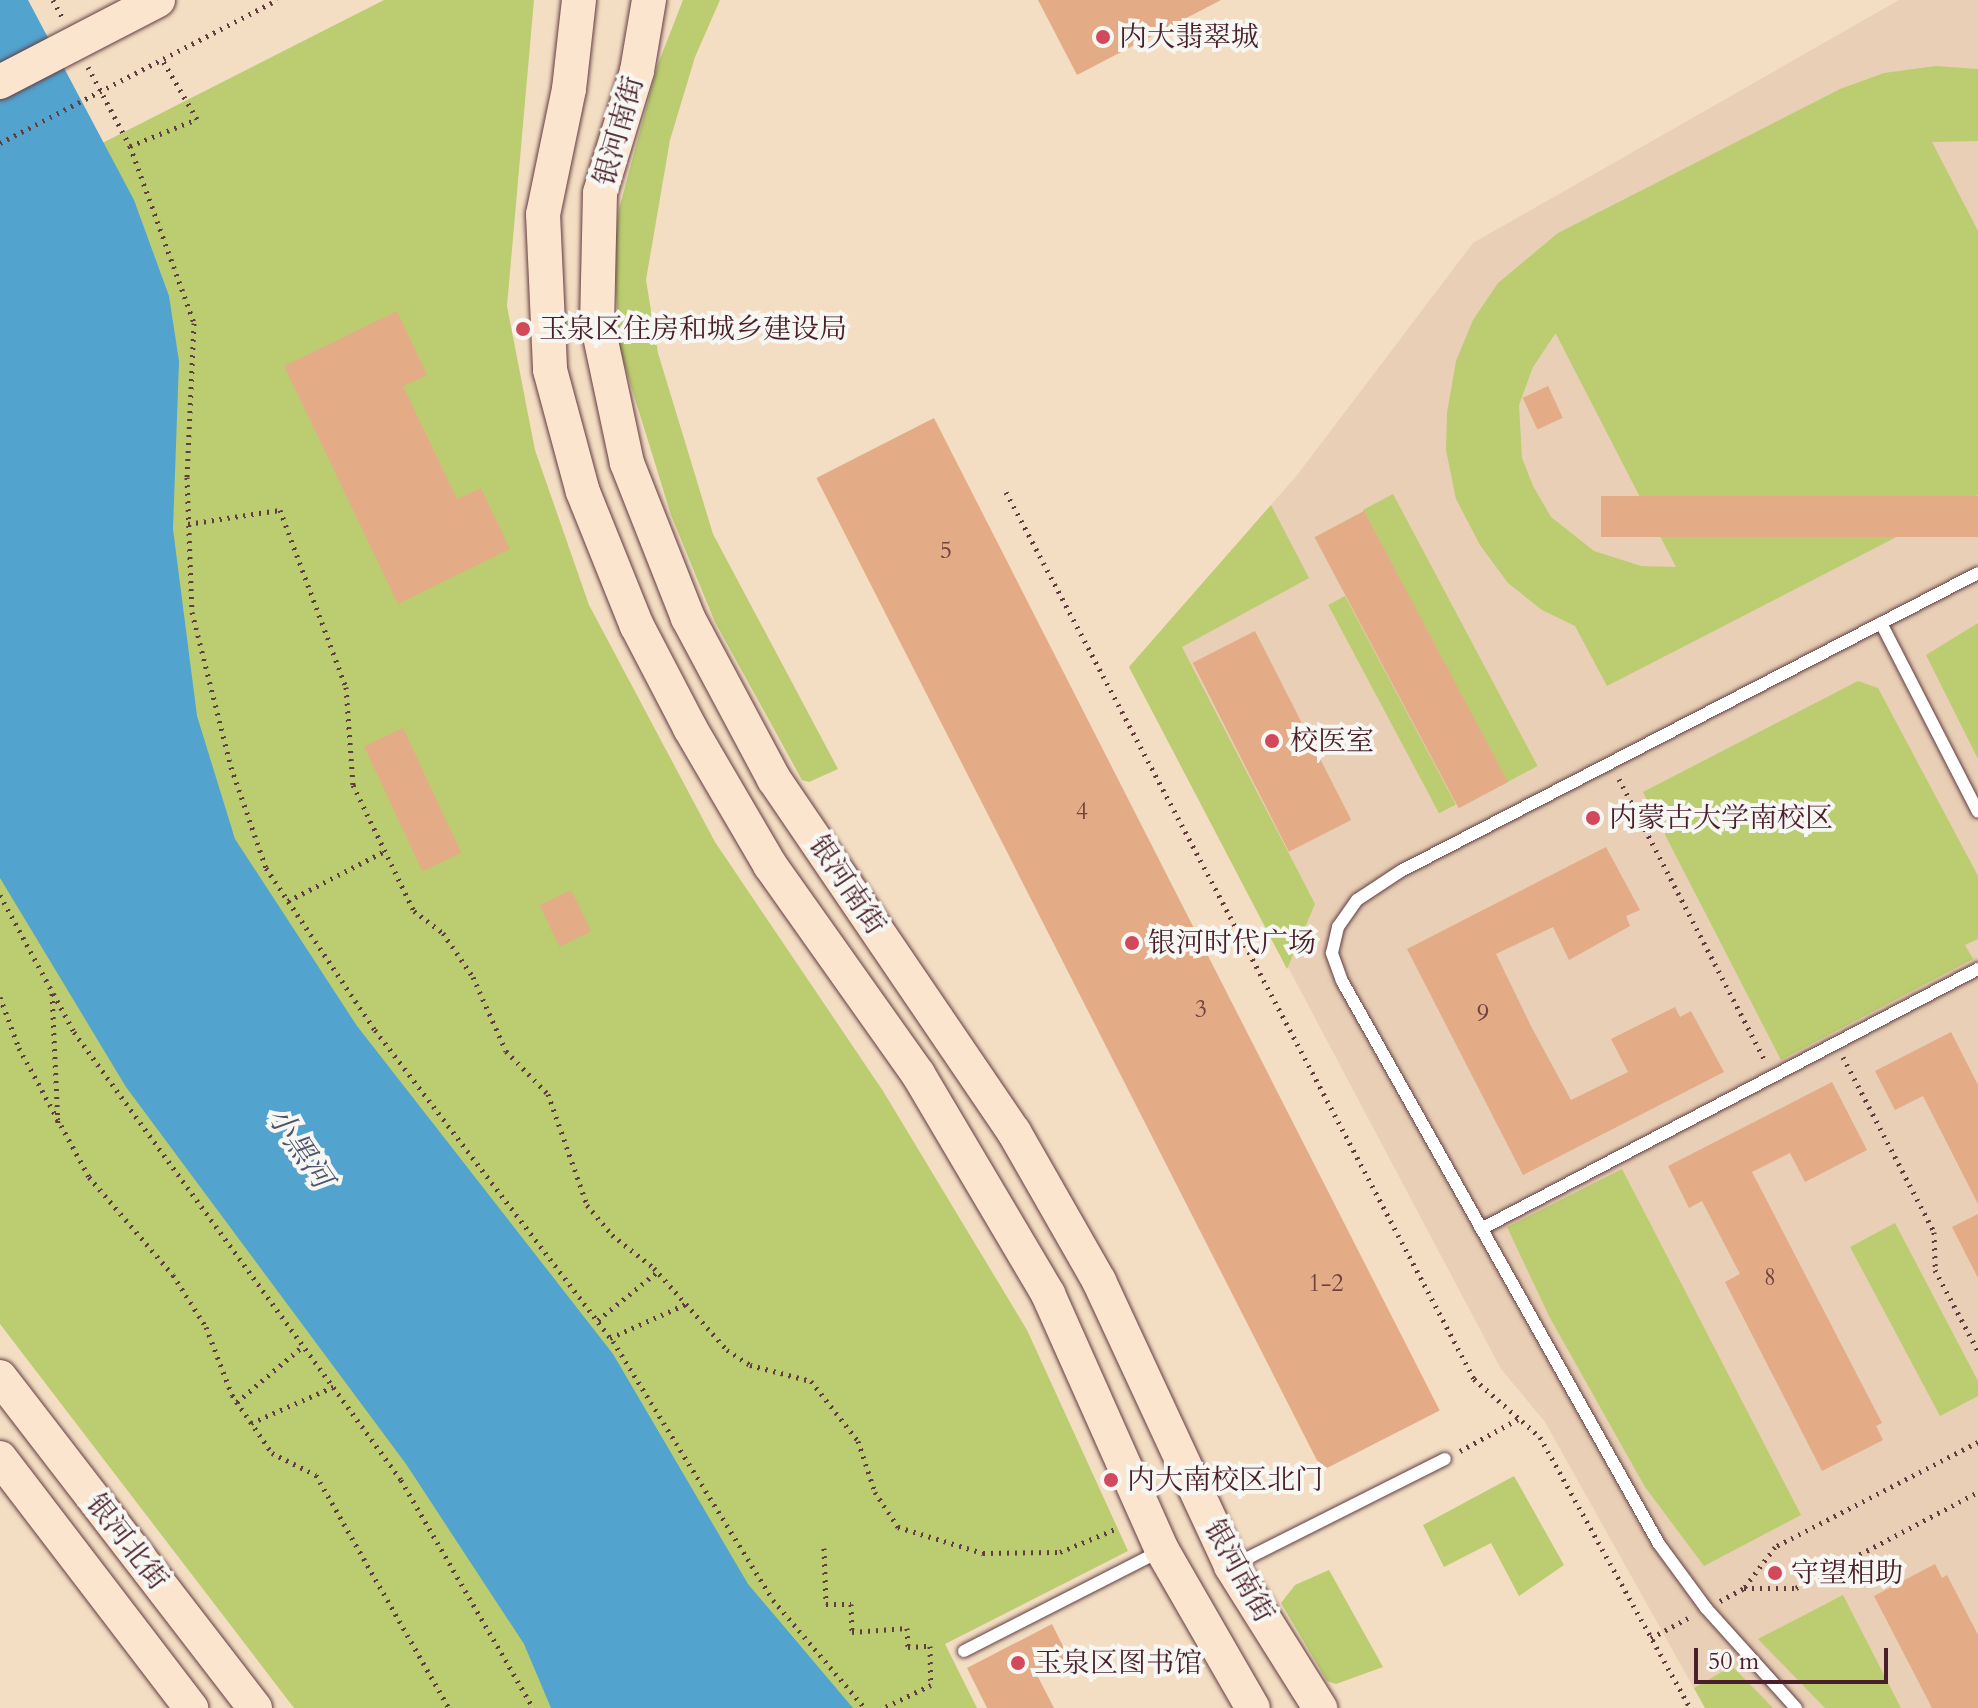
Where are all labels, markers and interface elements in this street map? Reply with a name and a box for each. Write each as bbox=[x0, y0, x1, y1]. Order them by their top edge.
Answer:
place label: 内大翡翠城 bbox=[1119, 20, 1259, 54]
marker: 内大翡翠城 bbox=[1094, 28, 1112, 46]
street label: 银河南街 bbox=[587, 73, 651, 189]
place label: 玉泉区住房和城乡建设局 bbox=[539, 312, 847, 346]
marker: 玉泉区住房和城乡建设局 bbox=[514, 320, 532, 338]
house number: 5 bbox=[940, 537, 952, 565]
place label: 校医室 bbox=[1290, 724, 1374, 758]
marker: 校医室 bbox=[1261, 730, 1283, 752]
house number: 4 bbox=[1076, 798, 1088, 826]
place label: 内蒙古大学南校区 bbox=[1609, 801, 1833, 835]
marker: 内蒙古大学南校区 bbox=[1584, 809, 1602, 827]
street label: 银河南街 bbox=[802, 829, 892, 941]
place label: 银河时代广场 bbox=[1148, 926, 1316, 960]
marker: 银河时代广场 bbox=[1123, 934, 1141, 952]
house number: 3 bbox=[1195, 996, 1207, 1024]
house number: 9 bbox=[1477, 1000, 1489, 1028]
water label: 小黑河 bbox=[259, 1101, 339, 1195]
house number: 8 bbox=[1764, 1264, 1776, 1292]
house number: 1-2 bbox=[1308, 1270, 1344, 1298]
place label: 内大南校区北门 bbox=[1127, 1463, 1323, 1497]
marker: 内大南校区北门 bbox=[1102, 1471, 1120, 1489]
street label: 银河北街 bbox=[79, 1488, 175, 1596]
street label: 银河南街 bbox=[1197, 1514, 1281, 1628]
place label: 守望相助 bbox=[1791, 1556, 1903, 1590]
marker: 守望相助 bbox=[1766, 1564, 1784, 1582]
scale bar bbox=[1698, 1632, 1892, 1682]
text: 50 m bbox=[1708, 1645, 1759, 1678]
place label: 玉泉区图书馆 bbox=[1034, 1646, 1202, 1680]
marker: 玉泉区图书馆 bbox=[1009, 1654, 1027, 1672]

